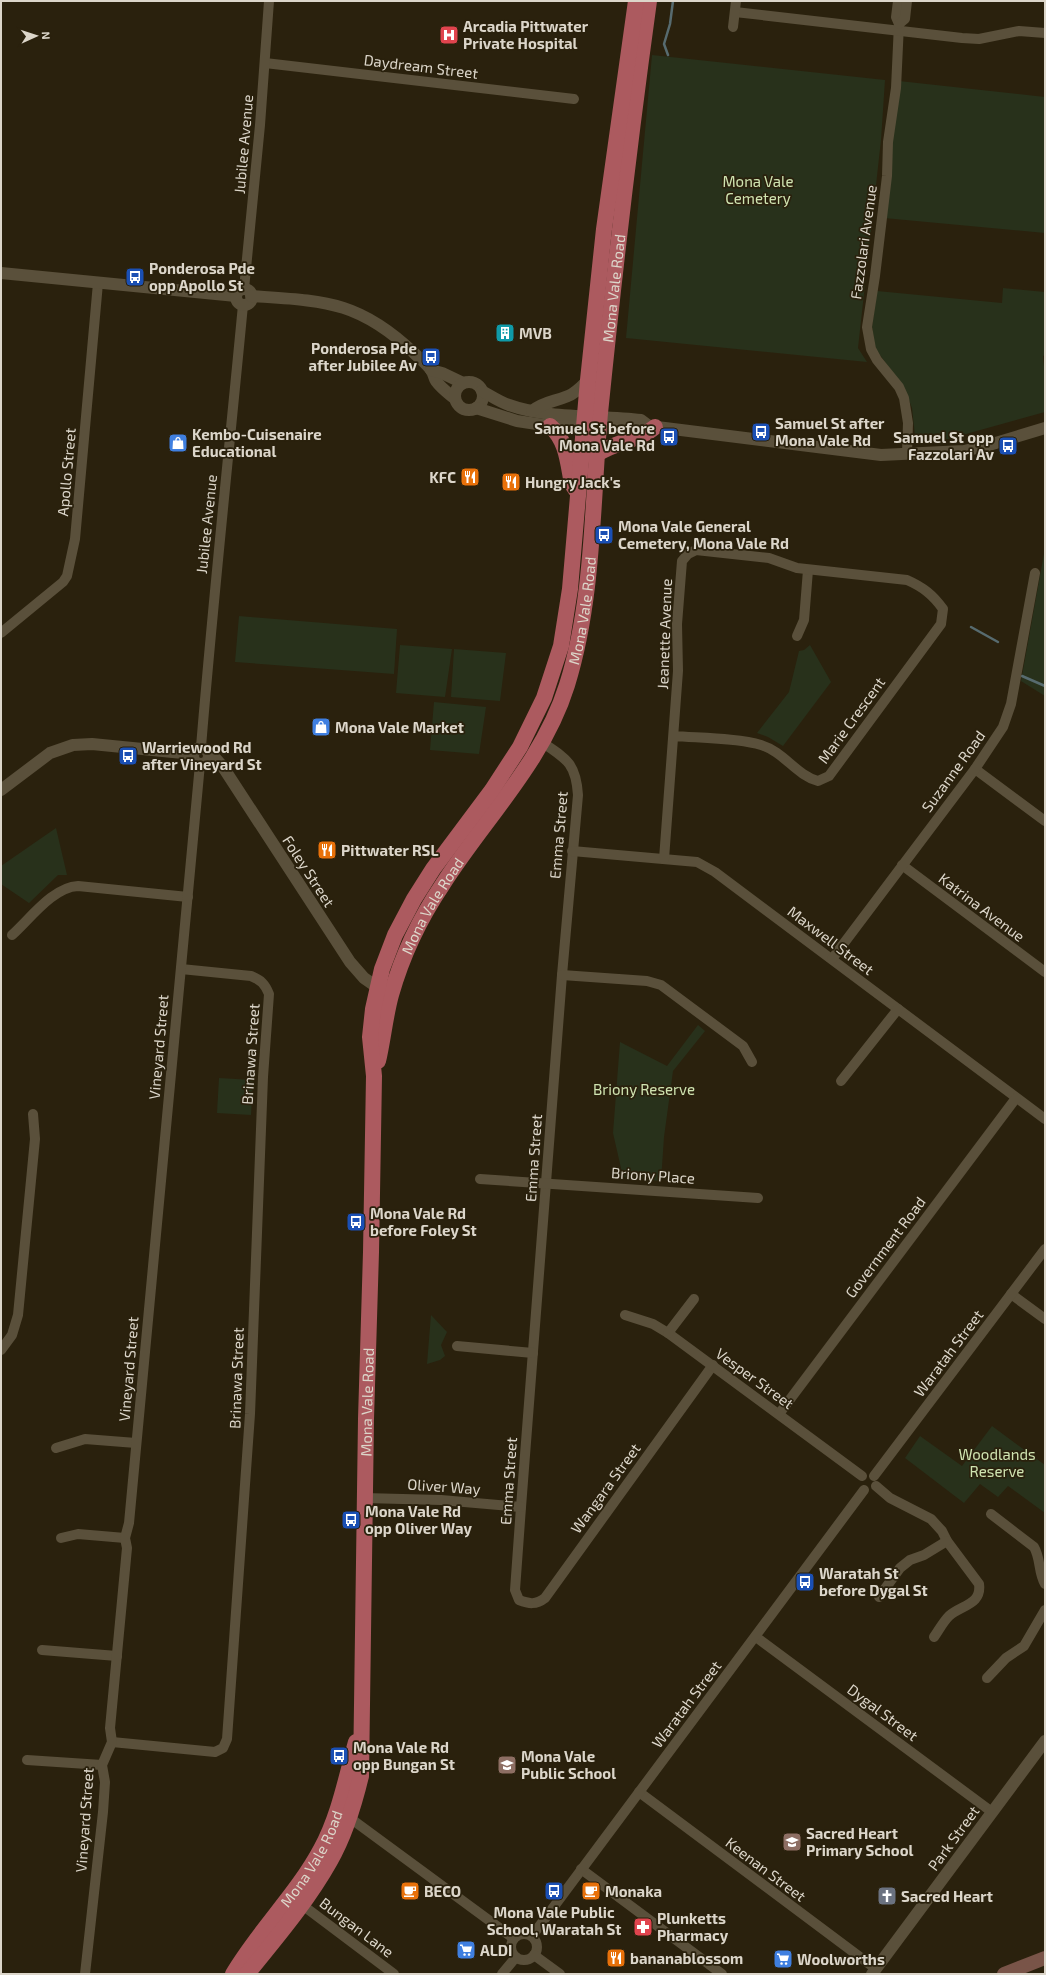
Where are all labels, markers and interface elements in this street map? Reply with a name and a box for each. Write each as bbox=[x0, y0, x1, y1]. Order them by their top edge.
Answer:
north arrow bbox=[16, 16, 56, 56]
place label: Arcadia Pittwater Private Hospital bbox=[463, 17, 589, 52]
hospital icon: Arcadia Pittwater Private Hospital bbox=[438, 24, 460, 46]
text: N bbox=[40, 31, 53, 40]
street label: Daydream Street bbox=[363, 50, 479, 82]
street label: Jubilee Avenue bbox=[230, 94, 256, 194]
park label: Mona Vale Cemetery bbox=[722, 172, 794, 207]
street label: Fazzolari Avenue bbox=[846, 184, 880, 300]
street label: Mona Vale Road bbox=[598, 233, 628, 343]
place label: Ponderosa Pde opp Apollo St bbox=[149, 259, 255, 294]
bus stop icon: Ponderosa Pde opp Apollo St bbox=[124, 266, 146, 288]
building icon: MVB bbox=[494, 322, 516, 344]
place label: MVB bbox=[519, 324, 552, 342]
place label: Ponderosa Pde after Jubilee Av bbox=[308, 339, 417, 374]
bus stop icon: Ponderosa Pde after Jubilee Av bbox=[420, 346, 442, 368]
place label: Samuel St after Mona Vale Rd bbox=[775, 414, 885, 449]
place label: Samuel St before Mona Vale Rd bbox=[534, 419, 655, 454]
bus stop icon: Samuel St after Mona Vale Rd bbox=[750, 421, 772, 443]
place label: Kembo-Cuisenaire Educational bbox=[192, 425, 322, 460]
bus stop icon: Samuel St before Mona Vale Rd bbox=[658, 426, 680, 448]
street label: Apollo Street bbox=[53, 427, 79, 517]
place label: Samuel St opp Fazzolari Av bbox=[893, 428, 994, 463]
shop icon: Kembo-Cuisenaire Educational bbox=[167, 432, 189, 454]
bus stop icon: Samuel St opp Fazzolari Av bbox=[997, 435, 1019, 457]
restaurant icon: KFC bbox=[459, 466, 481, 488]
place label: KFC bbox=[429, 468, 456, 486]
restaurant icon: Hungry Jack's bbox=[500, 471, 522, 493]
street label: Jubilee Avenue bbox=[192, 473, 220, 575]
place label: Hungry Jack's bbox=[525, 473, 621, 492]
place label: Mona Vale General Cemetery, Mona Vale Rd bbox=[618, 517, 789, 553]
bus stop icon: Mona Vale General Cemetery, Mona Vale Rd bbox=[593, 524, 615, 546]
street label: Mona Vale Road bbox=[564, 556, 599, 666]
street label: Jeanette Avenue bbox=[653, 578, 675, 690]
street label: Marie Crescent bbox=[814, 673, 889, 767]
shop icon: Mona Vale Market bbox=[310, 716, 332, 738]
place label: Mona Vale Market bbox=[335, 718, 464, 736]
street label: Suzanne Road bbox=[917, 727, 989, 815]
place label: Warriewood Rd after Vineyard St bbox=[142, 738, 262, 774]
bus stop icon: Warriewood Rd after Vineyard St bbox=[117, 745, 139, 767]
street label: Emma Street bbox=[545, 790, 571, 880]
street label: Foley Street bbox=[279, 832, 339, 910]
restaurant icon: Pittwater RSL bbox=[316, 839, 338, 861]
place label: Pittwater RSL bbox=[341, 841, 438, 859]
street label: Mona Vale Road bbox=[397, 854, 467, 957]
street label: Katrina Avenue bbox=[936, 869, 1028, 945]
street label: Maxwell Street bbox=[784, 902, 878, 978]
street label: Vineyard Street bbox=[144, 994, 172, 1100]
street label: Brinawa Street bbox=[237, 1002, 263, 1105]
park label: Briony Reserve bbox=[593, 1080, 695, 1098]
street label: Emma Street bbox=[521, 1113, 545, 1202]
street label: Briony Place bbox=[610, 1163, 696, 1187]
street label: Government Road bbox=[841, 1193, 929, 1301]
place label: Mona Vale Rd before Foley St bbox=[370, 1204, 477, 1240]
bus stop icon: Mona Vale Rd before Foley St bbox=[345, 1211, 367, 1233]
street label: Waratah Street bbox=[909, 1306, 987, 1400]
street label: Vineyard Street bbox=[114, 1316, 142, 1422]
street label: Brinawa Street bbox=[225, 1327, 247, 1429]
street label: Vesper Street bbox=[713, 1344, 798, 1412]
street label: Mona Vale Road bbox=[356, 1347, 377, 1457]
street label: Emma Street bbox=[496, 1436, 520, 1525]
street label: Wangara Street bbox=[566, 1439, 644, 1536]
park label: Woodlands Reserve bbox=[958, 1445, 1036, 1480]
street label: Oliver Way bbox=[407, 1474, 481, 1498]
place label: Mona Vale Rd opp Oliver Way bbox=[365, 1502, 472, 1538]
bus stop icon: Mona Vale Rd opp Oliver Way bbox=[340, 1509, 362, 1531]
place label: Waratah St before Dygal St bbox=[819, 1564, 928, 1600]
bus stop icon: Waratah St before Dygal St bbox=[794, 1571, 816, 1593]
street label: Waratah Street bbox=[647, 1657, 725, 1751]
street label: Dygal Street bbox=[844, 1680, 922, 1744]
place label: Mona Vale Rd opp Bungan St bbox=[353, 1738, 455, 1773]
bus stop icon: Mona Vale Rd opp Bungan St bbox=[328, 1745, 350, 1767]
place label: Mona Vale Public School bbox=[521, 1747, 616, 1782]
school or university icon: Mona Vale Public School bbox=[496, 1754, 518, 1776]
street label: Vineyard Street bbox=[71, 1767, 97, 1873]
street label: Park Street bbox=[924, 1802, 983, 1874]
street label: Mona Vale Road bbox=[276, 1808, 346, 1910]
place label: Sacred Heart Primary School bbox=[806, 1824, 914, 1860]
school or university icon: Sacred Heart Primary School bbox=[781, 1831, 803, 1853]
street label: Keenan Street bbox=[722, 1833, 810, 1905]
cafe icon: BECO bbox=[399, 1880, 421, 1902]
bus stop icon: Mona Vale Public School, Waratah St bbox=[543, 1880, 565, 1902]
cafe icon: Monaka bbox=[580, 1880, 602, 1902]
place label: BECO bbox=[424, 1882, 461, 1900]
place label: Monaka bbox=[605, 1882, 662, 1900]
church icon: Sacred Heart bbox=[876, 1885, 898, 1907]
place label: Sacred Heart bbox=[901, 1887, 993, 1905]
street label: Bungan Lane bbox=[316, 1893, 398, 1961]
place label: Mona Vale Public School, Waratah St bbox=[487, 1903, 621, 1938]
place label: Plunketts Pharmacy bbox=[657, 1909, 729, 1945]
pharmacy icon: Plunketts Pharmacy bbox=[632, 1916, 654, 1938]
supermarket icon: ALDI bbox=[455, 1939, 477, 1961]
place label: ALDI bbox=[480, 1941, 512, 1959]
restaurant icon: bananablossom bbox=[605, 1947, 627, 1969]
supermarket icon: Woolworths bbox=[772, 1948, 794, 1970]
place label: bananablossom bbox=[630, 1949, 743, 1967]
place label: Woolworths bbox=[797, 1950, 885, 1968]

